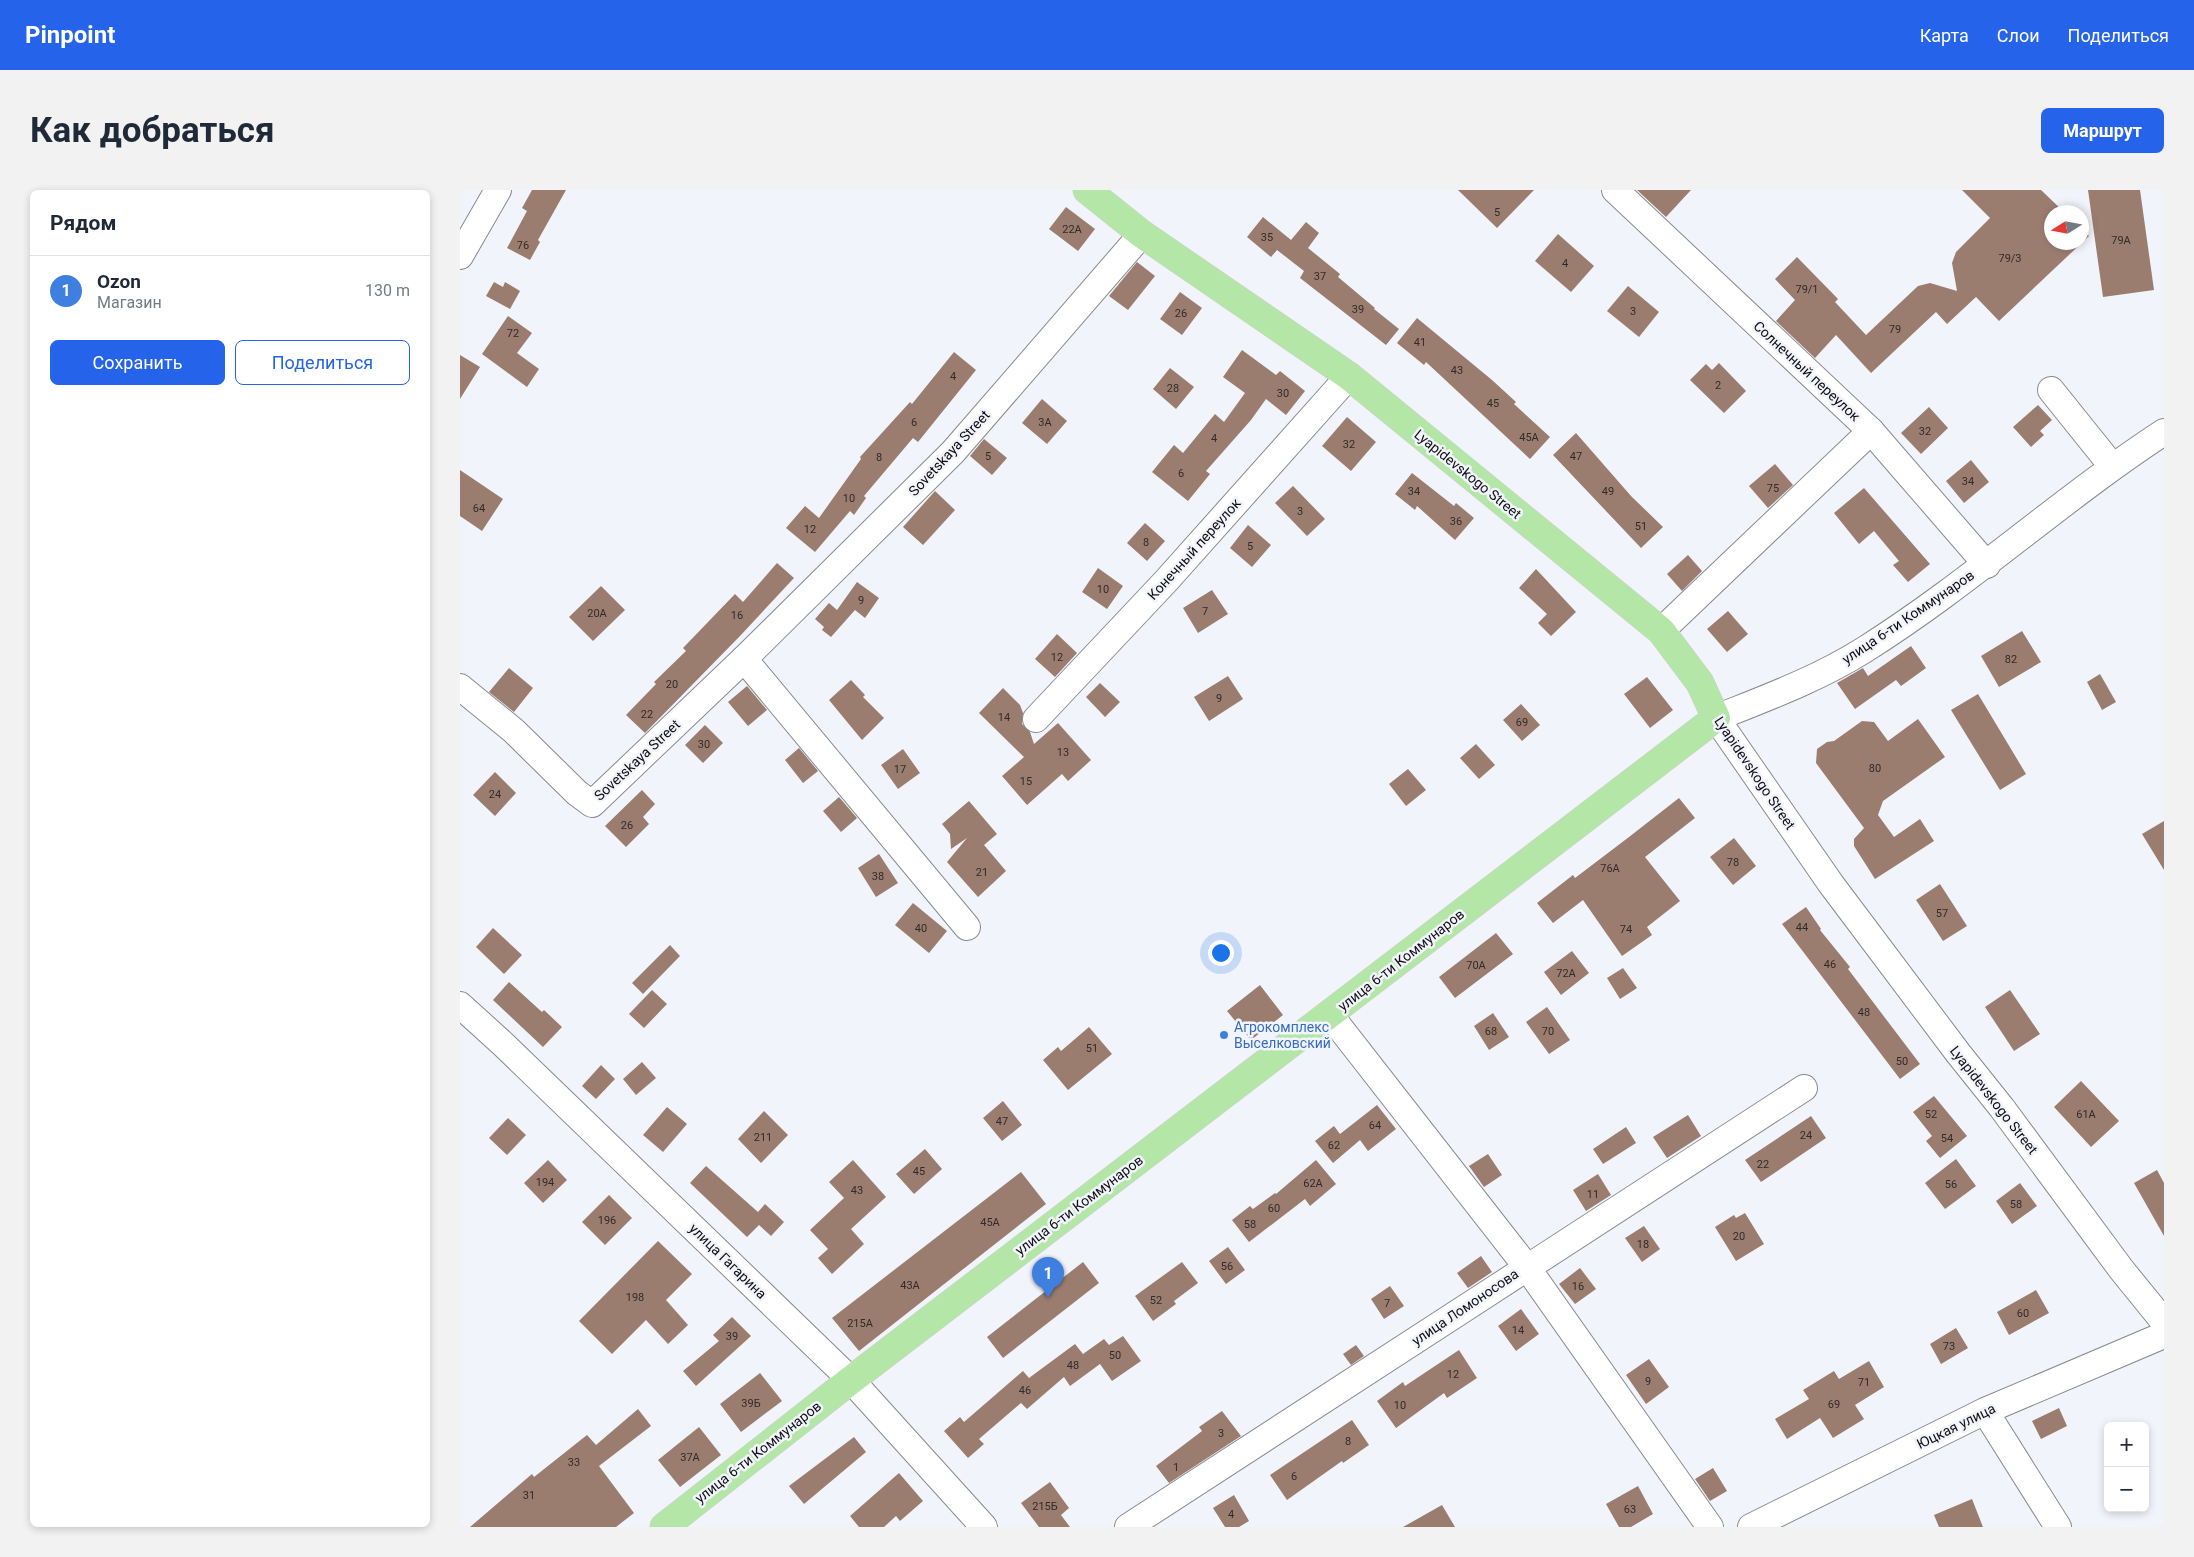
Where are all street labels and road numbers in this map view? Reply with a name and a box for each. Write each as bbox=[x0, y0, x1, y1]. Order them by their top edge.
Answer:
street label: Солнечный переулок bbox=[1751, 318, 1864, 425]
street label: Sovetskaya Street bbox=[905, 407, 993, 499]
street label: Lyapidevskogo Street bbox=[1411, 426, 1525, 522]
street label: Конечный переулок bbox=[1144, 495, 1244, 603]
street label: улица 6-ти Коммунаров bbox=[1839, 567, 1977, 667]
street label: Lyapidevskogo Street bbox=[1711, 714, 1799, 833]
street label: Sovetskaya Street bbox=[591, 716, 683, 804]
street label: улица 6-ти Коммунаров bbox=[1335, 906, 1467, 1014]
street label: Lyapidevskogo Street bbox=[1947, 1043, 2041, 1158]
street label: улица 6-ти Коммунаров bbox=[1012, 1152, 1146, 1258]
street label: улица Гагарина bbox=[686, 1220, 770, 1302]
street label: улица Ломоносова bbox=[1409, 1265, 1521, 1349]
street label: улица 6-ти Коммунаров bbox=[692, 1398, 824, 1506]
street label: Юцкая улица bbox=[1914, 1400, 1998, 1452]

